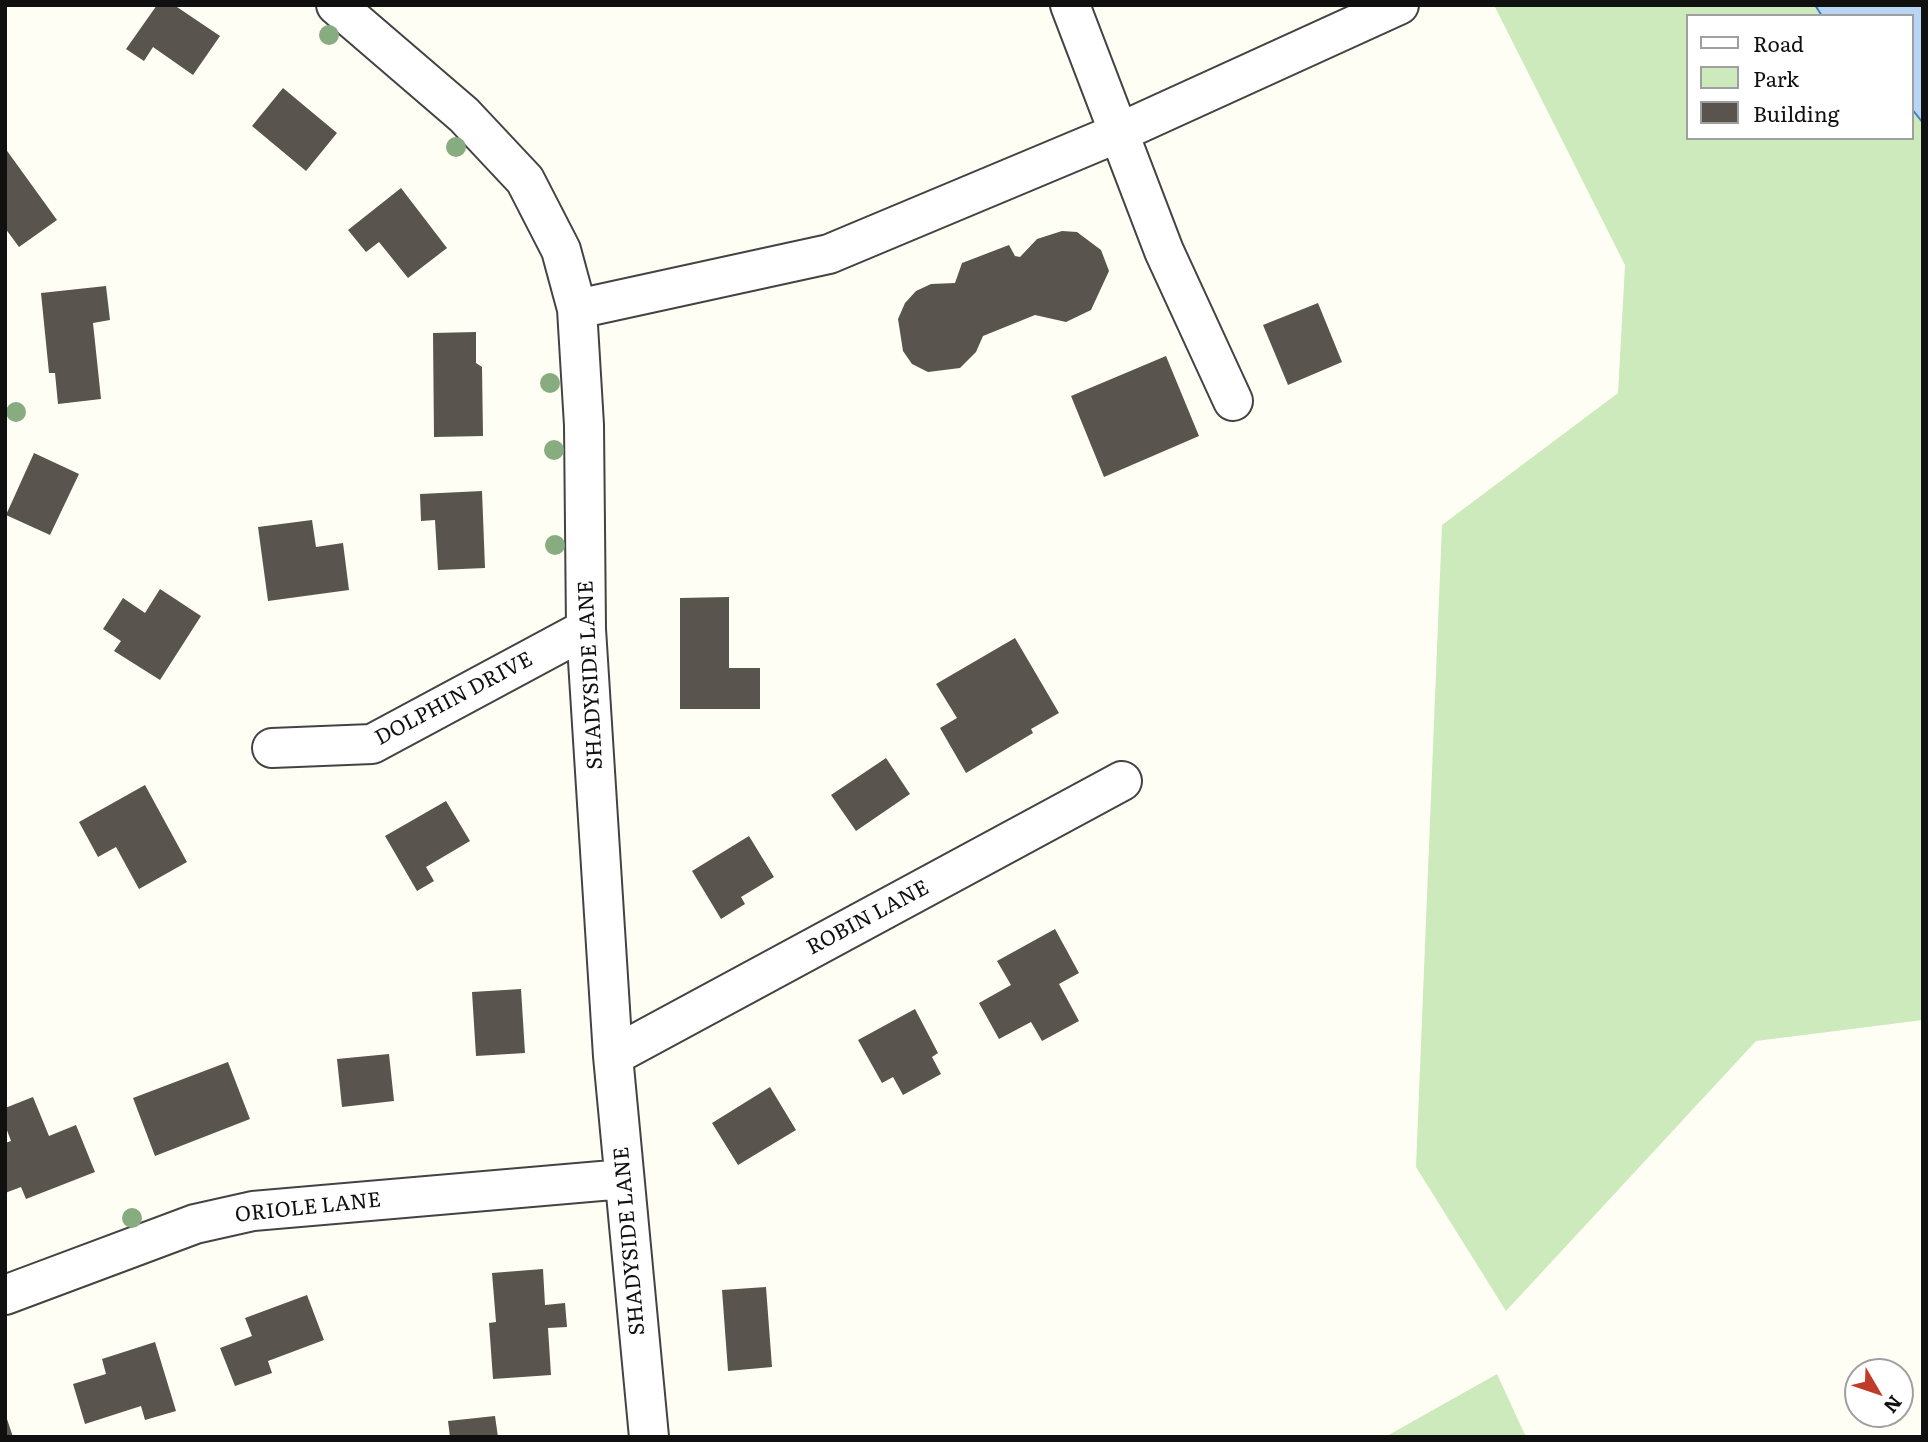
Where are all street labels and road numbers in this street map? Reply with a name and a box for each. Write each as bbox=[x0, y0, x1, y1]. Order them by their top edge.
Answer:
street label: SHADYSIDE LANE bbox=[573, 580, 609, 770]
street label: DOLPHIN DRIVE bbox=[371, 647, 537, 751]
street label: ROBIN LANE bbox=[803, 875, 933, 961]
street label: SHADYSIDE LANE bbox=[609, 1146, 651, 1336]
street label: ORIOLE LANE bbox=[234, 1188, 382, 1228]

